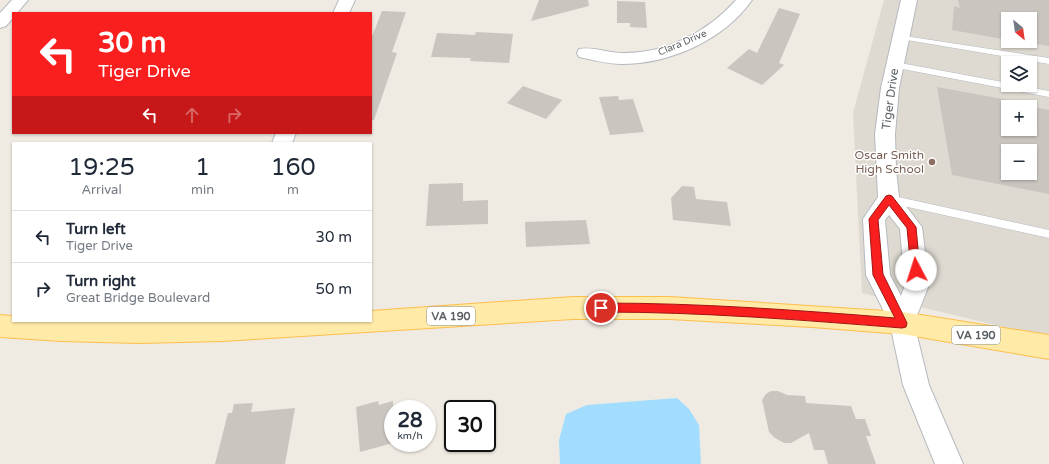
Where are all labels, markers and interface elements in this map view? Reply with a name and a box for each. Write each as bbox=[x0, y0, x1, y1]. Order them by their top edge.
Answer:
north arrow bbox=[1001, 12, 1037, 48]
map controls bbox=[1001, 12, 1037, 180]
text: 30 m bbox=[98, 26, 166, 60]
street label: Clara Drive bbox=[656, 27, 709, 59]
icon: left bbox=[32, 28, 84, 80]
button: layers bbox=[1001, 56, 1037, 92]
text: Tiger Drive bbox=[98, 60, 191, 82]
street label: Tiger Drive bbox=[879, 67, 901, 131]
button: + bbox=[1001, 100, 1037, 136]
icon: left bbox=[139, 104, 161, 126]
icon: ahead bbox=[181, 104, 203, 126]
icon: right bbox=[223, 104, 245, 126]
button: − bbox=[1001, 144, 1037, 180]
place label: Oscar Smith High School bbox=[855, 148, 924, 176]
text: 19:25 bbox=[68, 153, 135, 182]
text: 1 bbox=[195, 153, 210, 182]
text: 160 bbox=[270, 153, 316, 182]
marker: Oscar Smith High School bbox=[927, 157, 937, 167]
text: Arrival bbox=[81, 182, 122, 198]
text: min bbox=[191, 182, 214, 198]
text: m bbox=[287, 182, 299, 198]
text: Turn left bbox=[66, 220, 126, 238]
icon: left bbox=[32, 226, 54, 248]
text: 30 m bbox=[315, 228, 352, 246]
text: Tiger Drive bbox=[66, 238, 133, 254]
position arrow bbox=[895, 249, 937, 291]
text: Turn right bbox=[66, 272, 136, 290]
icon: right bbox=[32, 278, 54, 300]
text: 50 m bbox=[315, 280, 352, 298]
text: Great Bridge Boulevard bbox=[66, 290, 210, 306]
pin bbox=[584, 291, 618, 325]
icon: arrive bbox=[590, 297, 612, 319]
road number: VA 190 bbox=[427, 307, 475, 325]
road number: VA 190 bbox=[952, 326, 1000, 344]
speed limit sign: 30 bbox=[444, 400, 496, 452]
text: 28 bbox=[397, 409, 423, 433]
text: km/h bbox=[397, 430, 423, 442]

